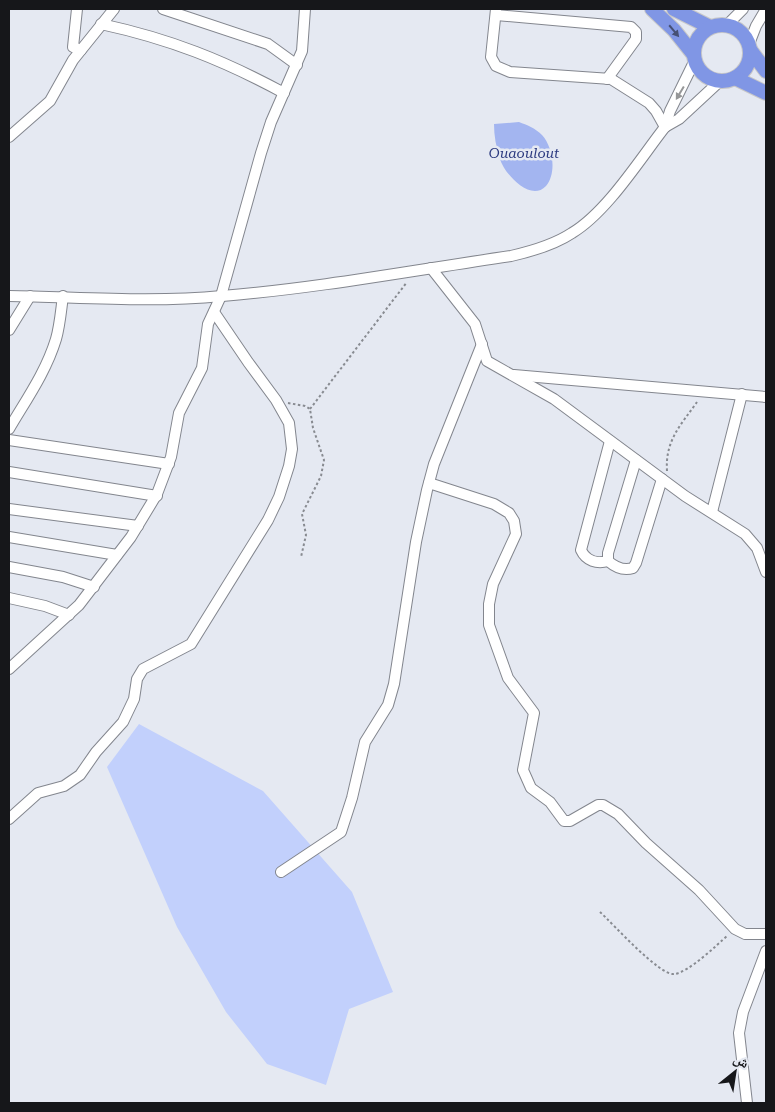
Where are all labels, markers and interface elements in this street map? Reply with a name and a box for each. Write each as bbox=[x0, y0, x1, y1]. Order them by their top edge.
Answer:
one-way arrow bbox=[669, 24, 680, 37]
one-way arrow bbox=[675, 87, 684, 100]
water label: Ouaoulout bbox=[489, 145, 560, 161]
north arrow bbox=[710, 1047, 760, 1097]
text: ش bbox=[731, 1050, 752, 1072]

